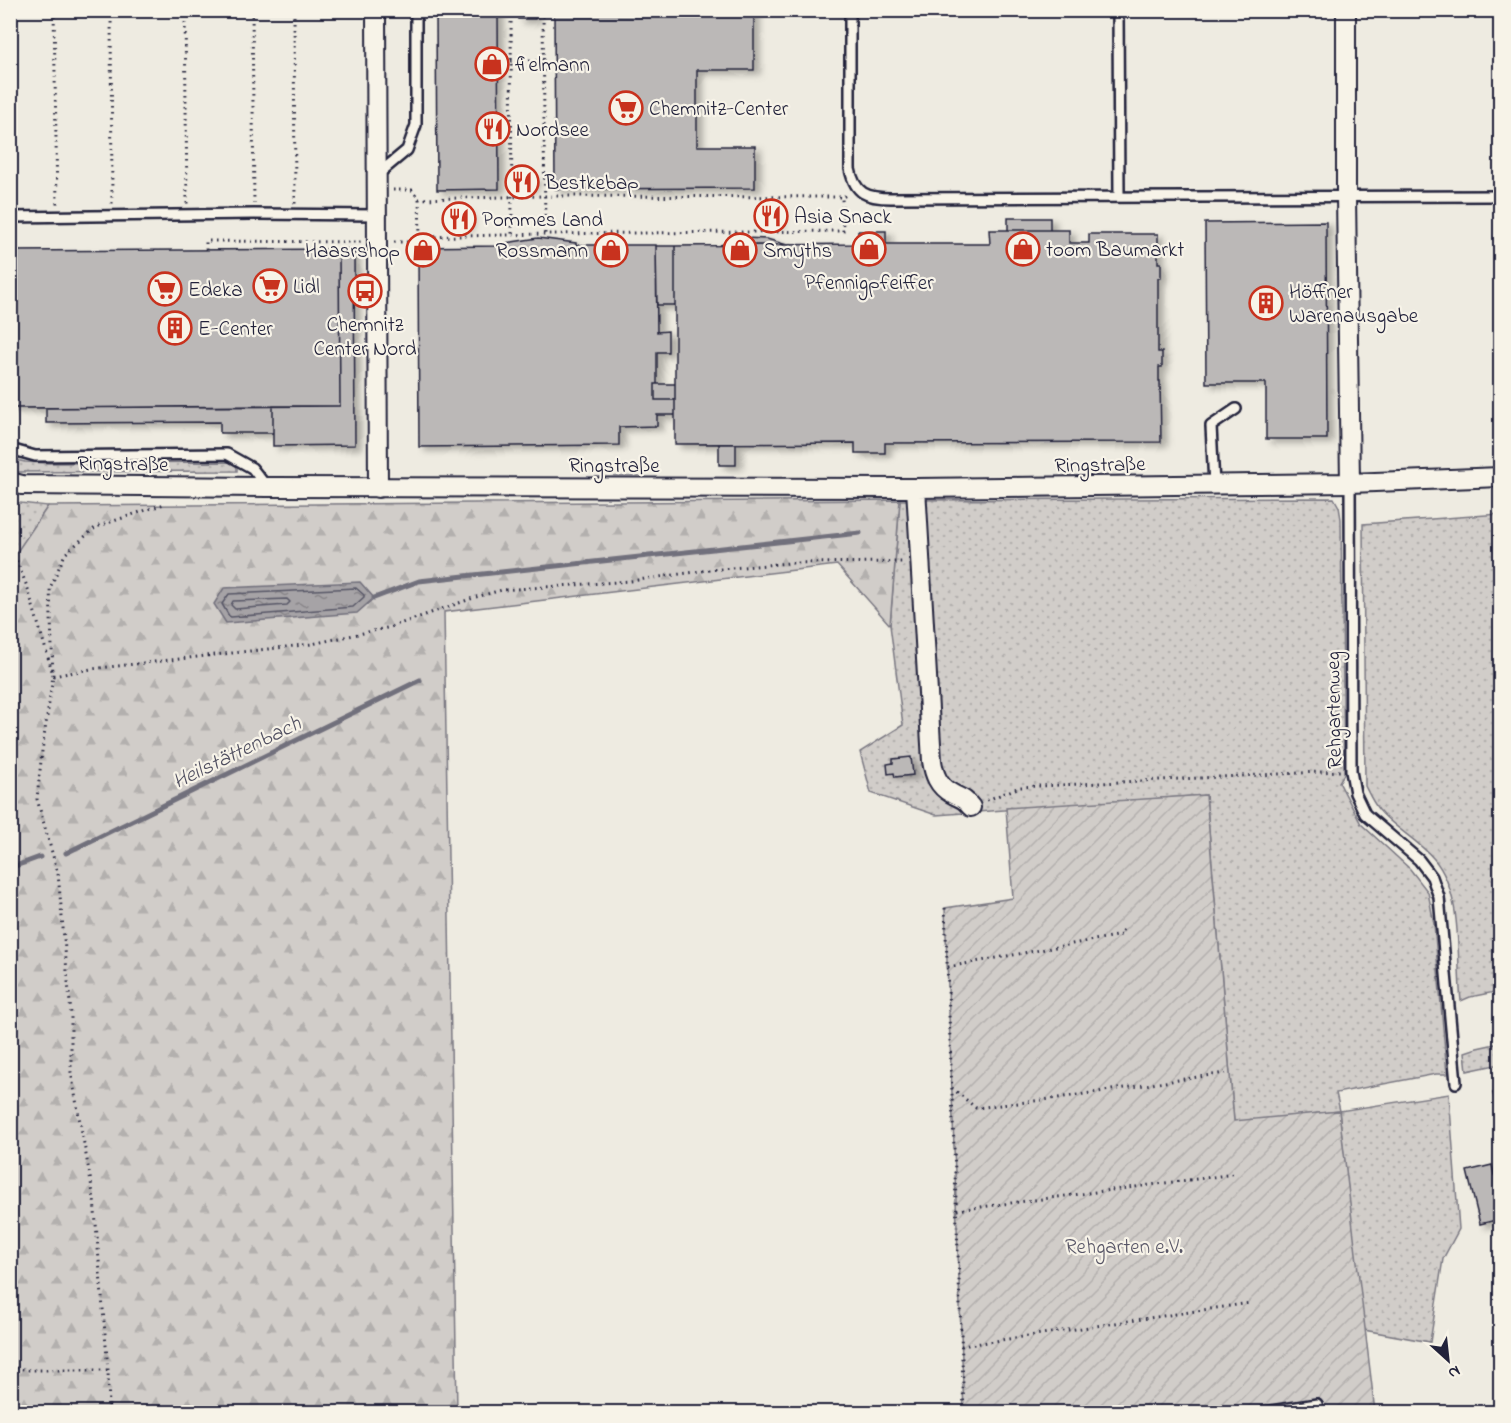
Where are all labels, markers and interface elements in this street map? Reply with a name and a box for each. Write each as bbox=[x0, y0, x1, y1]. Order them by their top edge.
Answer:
shop icon: fielmann bbox=[474, 46, 510, 82]
place label: fielmann bbox=[515, 51, 590, 81]
supermarket icon: Chemnitz-Center bbox=[608, 90, 644, 126]
place label: Chemnitz-Center bbox=[649, 95, 789, 125]
restaurant icon: Nordsee bbox=[475, 111, 511, 147]
place label: Nordsee bbox=[516, 116, 590, 146]
restaurant icon: Bestkebap bbox=[504, 164, 540, 200]
place label: Bestkebap bbox=[544, 169, 639, 199]
restaurant icon: Asia Snack bbox=[753, 198, 789, 234]
restaurant icon: Pommes Land bbox=[441, 201, 477, 237]
place label: Asia Snack bbox=[794, 203, 892, 233]
place label: Pommes Land bbox=[482, 206, 603, 236]
shop icon: Pfennigpfeiffer bbox=[851, 231, 887, 267]
shop icon: toom Baumarkt bbox=[1005, 231, 1041, 267]
shop icon: Haasrshop bbox=[405, 232, 441, 268]
shop icon: Rossmann bbox=[593, 232, 629, 268]
shop icon: Smyths bbox=[722, 232, 758, 268]
place label: toom Baumarkt bbox=[1046, 236, 1184, 266]
place label: Haasrshop bbox=[305, 237, 400, 267]
place label: Rossmann bbox=[496, 237, 588, 267]
place label: Smyths bbox=[763, 237, 832, 269]
supermarket icon: Lidl bbox=[252, 268, 288, 304]
place label: Pfennigpfeiffer bbox=[804, 269, 934, 301]
supermarket icon: Edeka bbox=[147, 271, 183, 307]
place label: Lidl bbox=[293, 273, 320, 303]
bus stop icon: Chemnitz Center Nord bbox=[347, 273, 383, 309]
place label: Edeka bbox=[188, 276, 242, 306]
place label: Höffner Warenausgabe bbox=[1289, 278, 1419, 334]
building icon: Höffner Warenausgabe bbox=[1248, 285, 1284, 321]
building icon: E-Center bbox=[157, 310, 193, 346]
place label: Chemnitz Center Nord bbox=[314, 311, 417, 365]
place label: E-Center bbox=[198, 315, 273, 345]
street label: Ringstraße bbox=[77, 449, 169, 483]
street label: Ringstraße bbox=[1054, 450, 1147, 484]
street label: Ringstraße bbox=[568, 452, 660, 484]
street label: Rehgartenweg bbox=[1319, 651, 1353, 769]
water label: Heilstättenbach bbox=[168, 709, 307, 799]
park label: Rehgarten e.V. bbox=[1065, 1233, 1183, 1265]
north arrow bbox=[1418, 1330, 1478, 1390]
text: N bbox=[1443, 1358, 1464, 1385]

